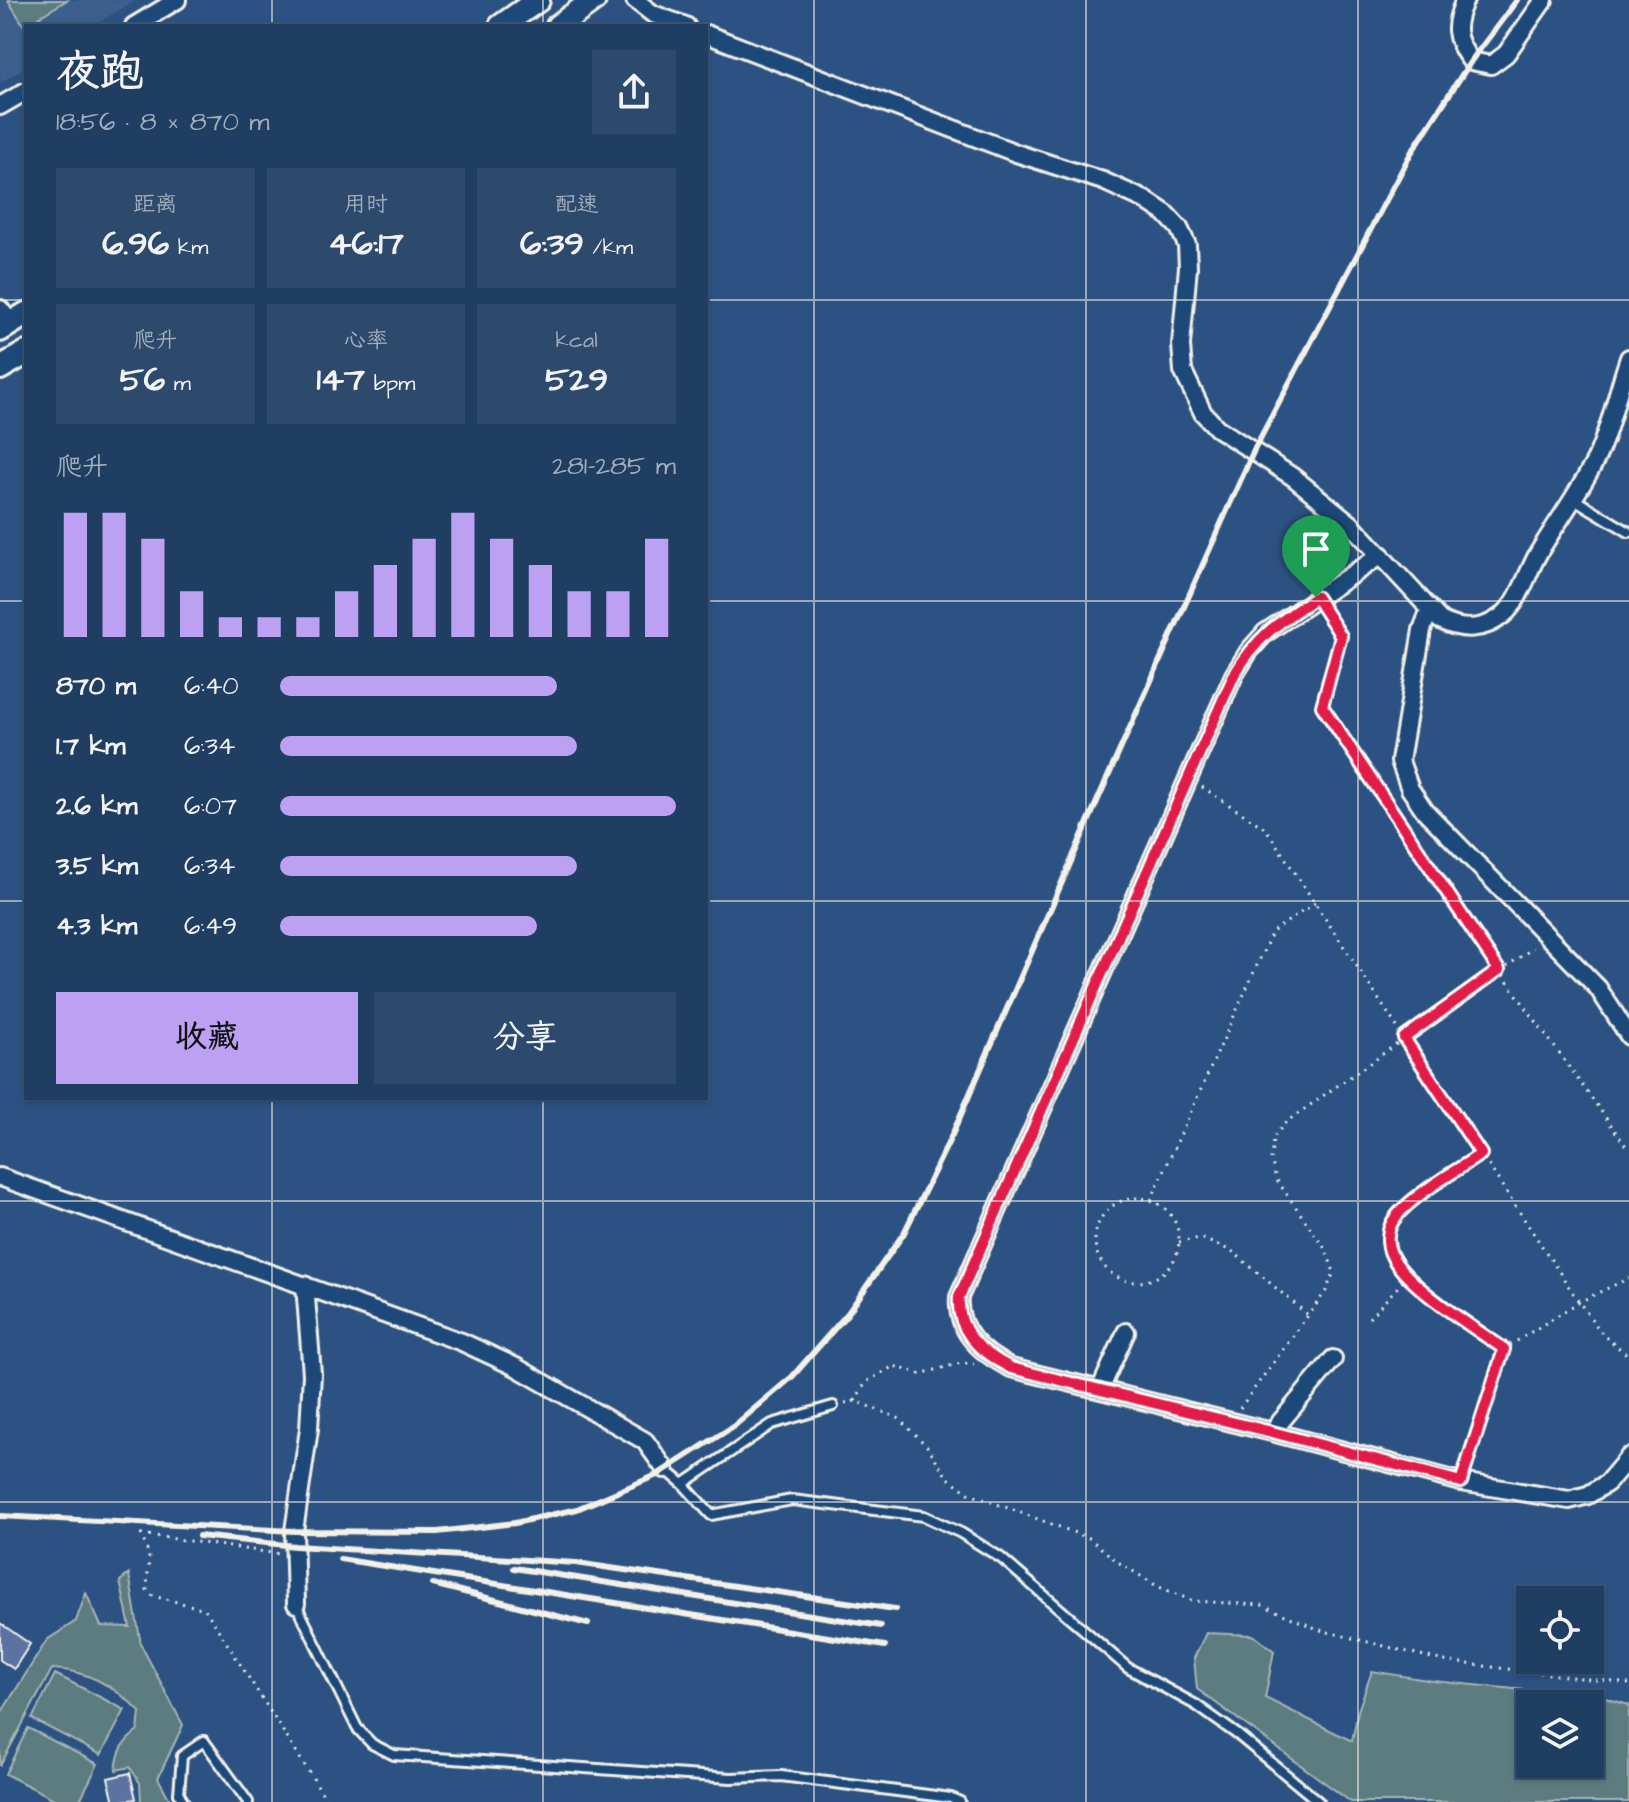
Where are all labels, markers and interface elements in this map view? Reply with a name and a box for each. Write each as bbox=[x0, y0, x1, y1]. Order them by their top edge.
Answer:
text: 夜跑 bbox=[56, 43, 144, 104]
button: share bbox=[592, 50, 676, 134]
text: 18:56 · 8 × 870 m bbox=[56, 104, 270, 140]
text: 距离 bbox=[133, 189, 177, 220]
text: 用时 bbox=[344, 189, 388, 220]
text: 配速 bbox=[555, 189, 599, 220]
text: 6.96 bbox=[102, 220, 169, 268]
text: 46:17 bbox=[328, 220, 404, 268]
text: 6:39 bbox=[520, 220, 584, 268]
text: km bbox=[169, 232, 208, 263]
text: /km bbox=[584, 232, 633, 263]
text: 爬升 bbox=[133, 325, 177, 356]
text: 心率 bbox=[344, 325, 388, 356]
text: kcal bbox=[556, 325, 598, 356]
text: 56 bbox=[120, 356, 165, 404]
text: 147 bbox=[317, 356, 365, 404]
text: 529 bbox=[545, 356, 608, 404]
text: m bbox=[165, 368, 191, 399]
text: bpm bbox=[365, 368, 415, 399]
text: 281–285 m bbox=[552, 448, 676, 484]
text: 爬升 bbox=[56, 449, 108, 485]
pin bbox=[1282, 515, 1350, 597]
icon: arrive bbox=[1294, 527, 1338, 571]
text: 870 m bbox=[56, 668, 136, 704]
text: 6:40 bbox=[184, 668, 239, 704]
text: 1.7 km bbox=[56, 728, 126, 764]
text: 6:34 bbox=[184, 728, 236, 764]
text: 2.6 km bbox=[56, 788, 137, 824]
text: 6:07 bbox=[184, 788, 237, 824]
text: 3.5 km bbox=[56, 848, 138, 884]
text: 6:34 bbox=[184, 848, 236, 884]
text: 4.3 km bbox=[56, 908, 137, 944]
text: 6:49 bbox=[184, 908, 237, 944]
button: 收藏 bbox=[56, 992, 358, 1084]
button: 分享 bbox=[374, 992, 676, 1084]
map controls bbox=[1516, 1586, 1604, 1778]
button: locate bbox=[1516, 1586, 1604, 1674]
button: layers bbox=[1516, 1690, 1604, 1778]

